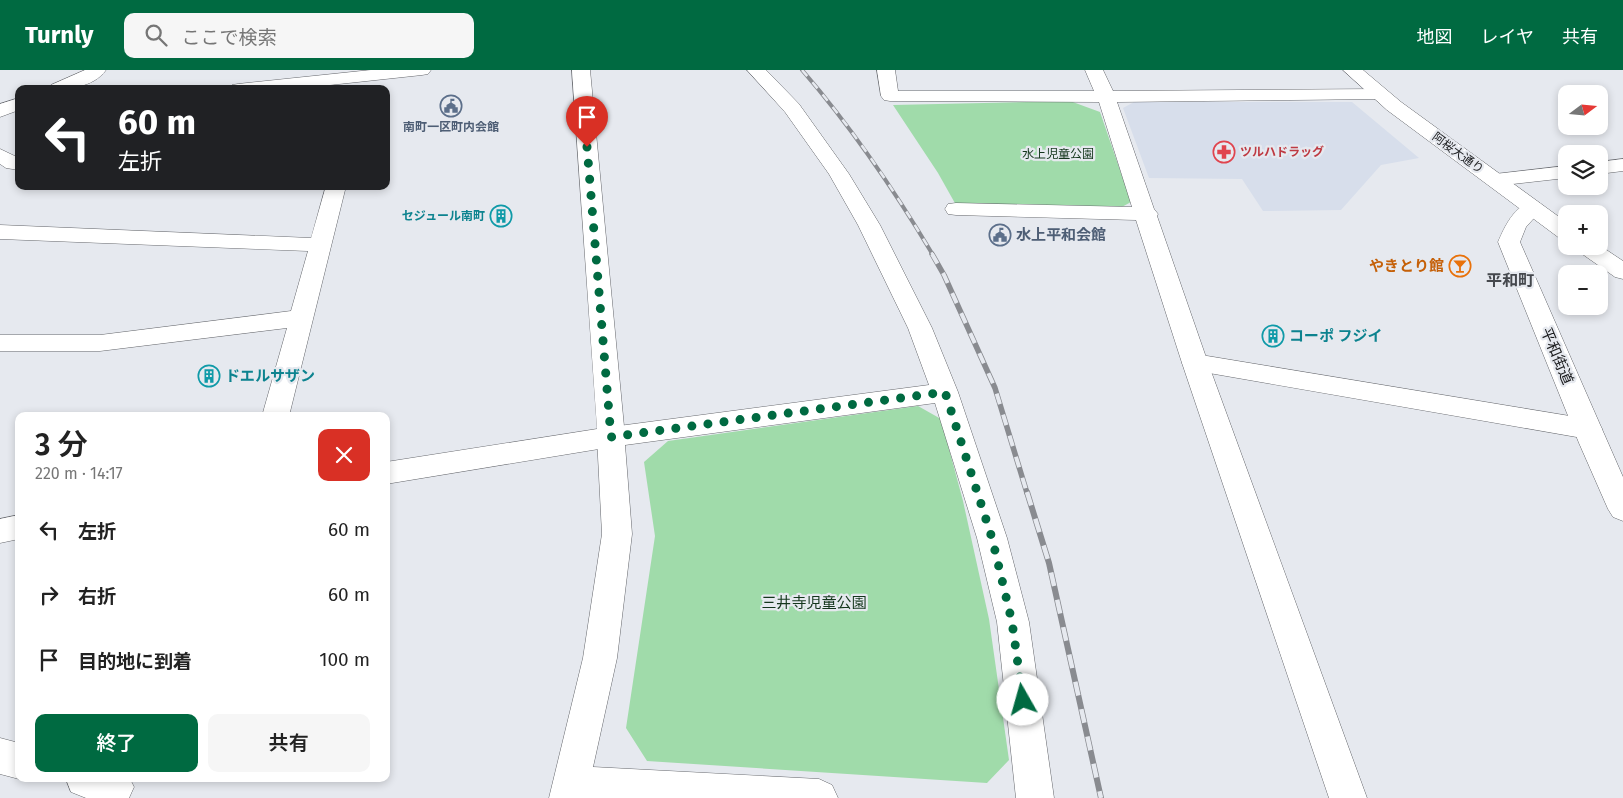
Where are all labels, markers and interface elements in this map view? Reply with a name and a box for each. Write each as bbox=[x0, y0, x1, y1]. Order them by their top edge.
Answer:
search box bbox=[124, 13, 474, 58]
text: Turnly bbox=[25, 21, 94, 49]
icon: search bbox=[142, 21, 170, 49]
text: ここで検索 bbox=[182, 26, 277, 49]
text: 地図 bbox=[1417, 26, 1453, 48]
text: レイヤ bbox=[1481, 26, 1534, 48]
text: 共有 bbox=[1562, 26, 1598, 48]
north arrow bbox=[1558, 85, 1608, 135]
map controls bbox=[1558, 85, 1608, 315]
public building icon: 南町一区町内会館 bbox=[439, 94, 463, 118]
pin bbox=[566, 96, 608, 147]
text: 60 m bbox=[118, 101, 196, 143]
icon: arrive bbox=[573, 103, 601, 131]
icon: left bbox=[35, 105, 100, 170]
place label: 南町一区町内会館 bbox=[403, 120, 499, 134]
street label: 阿桜大通り bbox=[1430, 130, 1486, 176]
pharmacy icon: ツルハドラッグ bbox=[1212, 140, 1236, 164]
place label: ツルハドラッグ bbox=[1240, 145, 1324, 159]
button: layers bbox=[1558, 145, 1608, 195]
park label: 水上児童公園 bbox=[1022, 147, 1094, 161]
text: 左折 bbox=[118, 148, 162, 175]
building icon: セジュール南町 bbox=[489, 204, 513, 228]
button: + bbox=[1558, 205, 1608, 255]
place label: セジュール南町 bbox=[402, 209, 485, 223]
public building icon: 水上平和会館 bbox=[988, 223, 1012, 247]
place label: 水上平和会館 bbox=[1016, 226, 1106, 244]
bar icon: やきとり館 bbox=[1448, 254, 1472, 278]
place label: やきとり館 bbox=[1369, 257, 1444, 275]
button: − bbox=[1558, 265, 1608, 315]
district label: 平和町 bbox=[1486, 271, 1534, 290]
building icon: コーポ フジイ bbox=[1261, 324, 1285, 348]
street label: 平和街道 bbox=[1537, 325, 1577, 387]
place label: コーポ フジイ bbox=[1289, 327, 1383, 345]
building icon: ドエルサザン bbox=[197, 364, 221, 388]
place label: ドエルサザン bbox=[225, 367, 315, 385]
text: 3 分 bbox=[35, 427, 88, 463]
button: close bbox=[318, 429, 370, 481]
text: 220 m · 14:17 bbox=[35, 464, 123, 483]
icon: left bbox=[35, 516, 63, 544]
text: 60 m bbox=[328, 518, 370, 541]
text: 左折 bbox=[78, 520, 116, 543]
icon: right bbox=[35, 581, 63, 609]
text: 60 m bbox=[328, 583, 370, 606]
text: 右折 bbox=[78, 585, 116, 608]
park label: 三井寺児童公園 bbox=[761, 594, 867, 612]
icon: arrive bbox=[35, 646, 63, 674]
text: 100 m bbox=[319, 648, 370, 671]
text: 目的地に到着 bbox=[78, 650, 192, 673]
position arrow bbox=[996, 673, 1048, 725]
button: 終了 bbox=[35, 714, 198, 772]
button: 共有 bbox=[208, 714, 370, 772]

